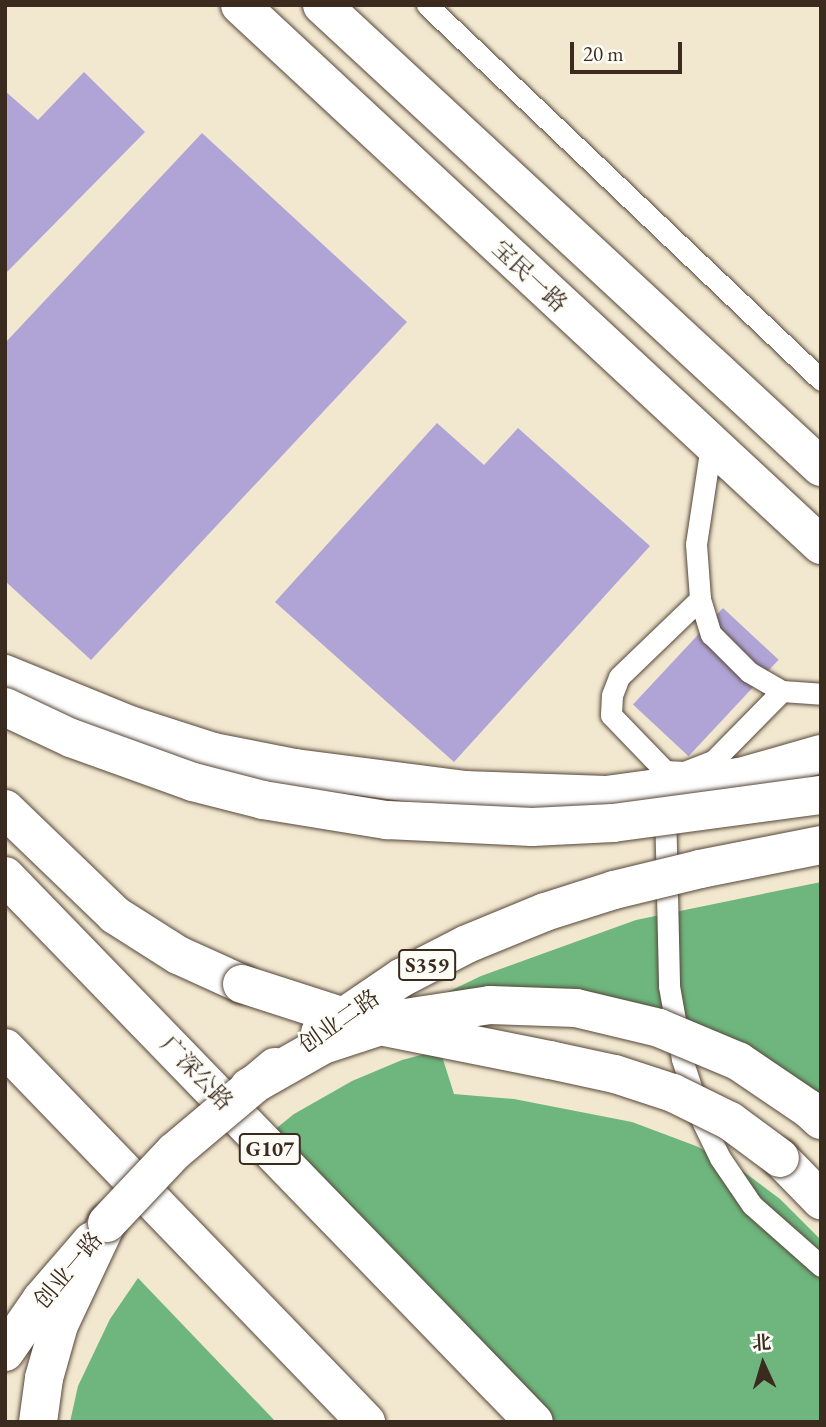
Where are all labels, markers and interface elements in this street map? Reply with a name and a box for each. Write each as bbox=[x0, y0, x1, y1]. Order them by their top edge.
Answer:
scale bar bbox=[574, 28, 686, 72]
text: 20 m bbox=[583, 40, 624, 67]
street label: 宝民一路 bbox=[487, 235, 573, 317]
road number: S359 bbox=[397, 948, 457, 982]
street label: 创业二路 bbox=[293, 983, 385, 1059]
street label: 广深公路 bbox=[155, 1030, 239, 1116]
road number: G107 bbox=[238, 1132, 302, 1166]
street label: 创业一路 bbox=[28, 1226, 108, 1314]
north arrow bbox=[728, 1329, 798, 1399]
text: 北 bbox=[751, 1329, 772, 1356]

